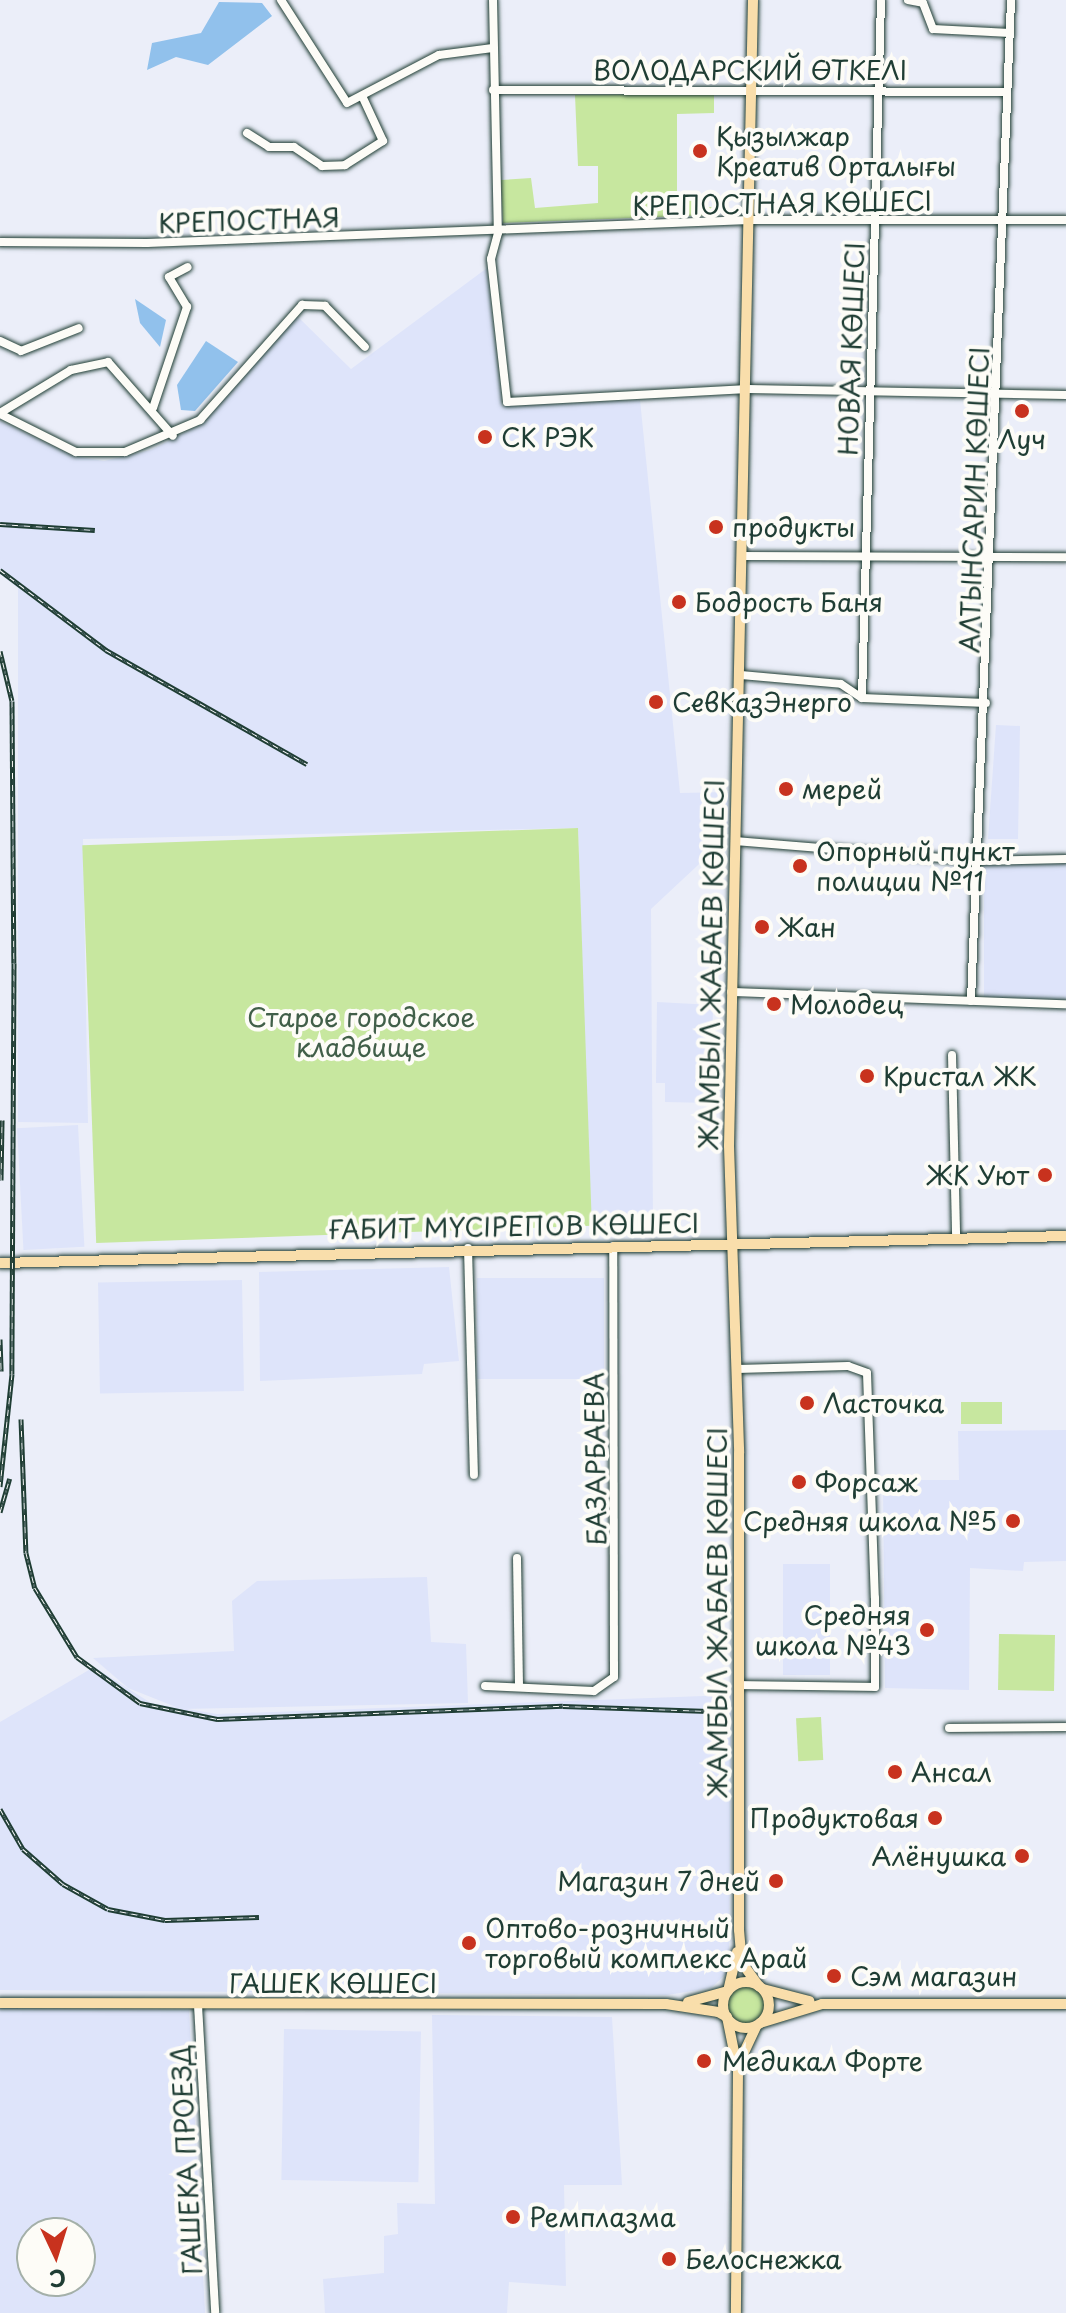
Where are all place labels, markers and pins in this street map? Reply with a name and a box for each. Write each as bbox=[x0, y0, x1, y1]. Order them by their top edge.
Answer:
place label: Қызылжар Креатив Орталығы bbox=[716, 120, 957, 182]
marker: Қызылжар Креатив Орталығы bbox=[691, 142, 709, 160]
marker: Луч bbox=[1013, 402, 1031, 420]
place label: СК РЭК bbox=[501, 421, 597, 453]
place label: Луч bbox=[998, 423, 1046, 455]
marker: СК РЭК bbox=[476, 428, 494, 446]
place label: продукты bbox=[732, 511, 855, 543]
marker: продукты bbox=[707, 518, 725, 536]
place label: Бодрость Баня bbox=[695, 586, 883, 618]
marker: Бодрость Баня bbox=[670, 593, 688, 611]
place label: СевКазЭнерго bbox=[672, 686, 852, 718]
marker: СевКазЭнерго bbox=[647, 693, 665, 711]
place label: мерей bbox=[802, 773, 882, 805]
marker: мерей bbox=[777, 780, 795, 798]
place label: Опорный пункт полиции №11 bbox=[816, 835, 1016, 896]
marker: Опорный пункт полиции №11 bbox=[791, 857, 809, 875]
place label: Жан bbox=[778, 911, 836, 943]
marker: Жан bbox=[753, 918, 771, 936]
place label: Молодец bbox=[790, 988, 903, 1020]
marker: Молодец bbox=[765, 995, 783, 1013]
place label: Кристал ЖК bbox=[883, 1060, 1036, 1092]
marker: Кристал ЖК bbox=[858, 1067, 876, 1085]
place label: ЖК Уют bbox=[925, 1159, 1029, 1191]
marker: ЖК Уют bbox=[1036, 1166, 1054, 1184]
place label: Ласточка bbox=[823, 1387, 944, 1419]
marker: Ласточка bbox=[798, 1394, 816, 1412]
place label: Форсаж bbox=[815, 1466, 918, 1498]
marker: Форсаж bbox=[790, 1473, 808, 1491]
place label: Средняя школа №5 bbox=[741, 1505, 997, 1537]
marker: Средняя школа №5 bbox=[1004, 1512, 1022, 1530]
place label: Средняя школа №43 bbox=[754, 1599, 911, 1660]
marker: Средняя школа №43 bbox=[918, 1621, 936, 1639]
place label: Ансал bbox=[911, 1756, 992, 1788]
marker: Ансал bbox=[886, 1763, 904, 1781]
place label: Продуктовая bbox=[750, 1802, 919, 1834]
marker: Продуктовая bbox=[926, 1809, 944, 1827]
place label: Алёнушка bbox=[872, 1840, 1006, 1872]
marker: Алёнушка bbox=[1013, 1847, 1031, 1865]
place label: Магазин 7 дней bbox=[556, 1865, 760, 1897]
marker: Магазин 7 дней bbox=[767, 1872, 785, 1890]
place label: Оптово-розничный торговый комплекс Арай bbox=[485, 1912, 808, 1974]
marker: Оптово-розничный торговый комплекс Арай bbox=[460, 1934, 478, 1952]
place label: Сэм магазин bbox=[850, 1960, 1019, 1992]
marker: Сэм магазин bbox=[825, 1967, 843, 1985]
place label: Медикал Форте bbox=[722, 2045, 923, 2077]
marker: Медикал Форте bbox=[693, 2050, 715, 2072]
place label: Ремплазма bbox=[529, 2201, 676, 2233]
marker: Ремплазма bbox=[504, 2208, 522, 2226]
place label: Белоснежка bbox=[685, 2243, 842, 2275]
marker: Белоснежка bbox=[660, 2250, 678, 2268]

